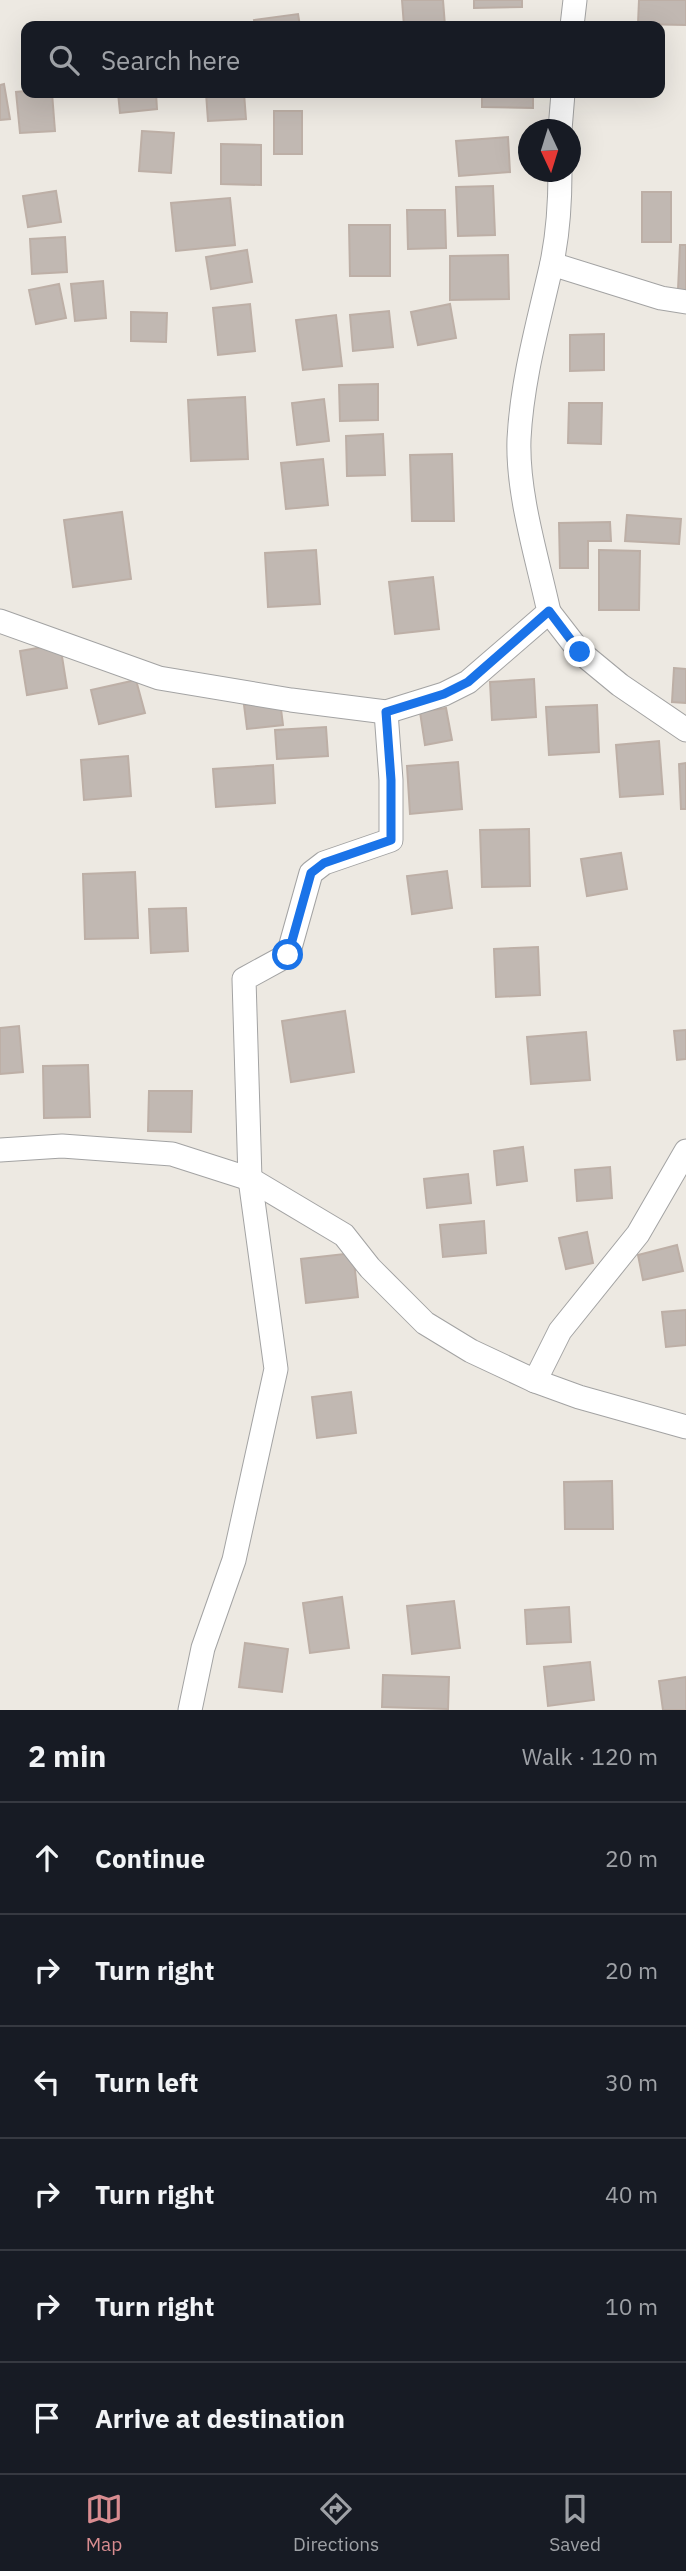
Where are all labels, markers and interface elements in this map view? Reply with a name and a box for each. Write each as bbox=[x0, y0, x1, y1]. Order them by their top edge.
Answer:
search box bbox=[21, 21, 665, 98]
icon: search bbox=[45, 41, 83, 79]
text: Search here bbox=[101, 43, 240, 77]
north arrow bbox=[518, 119, 581, 182]
route end bbox=[564, 636, 595, 667]
route start bbox=[272, 939, 303, 970]
text: 2 min bbox=[28, 1736, 106, 1775]
text: Walk · 120 m bbox=[522, 1741, 658, 1771]
icon: ahead bbox=[28, 1839, 66, 1877]
text: Continue bbox=[95, 1841, 205, 1875]
text: 20 m bbox=[605, 1843, 658, 1873]
icon: right bbox=[28, 1951, 66, 1989]
text: Turn right bbox=[95, 1953, 214, 1987]
text: 20 m bbox=[605, 1955, 658, 1985]
icon: left bbox=[28, 2063, 66, 2101]
text: Turn left bbox=[95, 2065, 198, 2099]
text: 30 m bbox=[605, 2067, 658, 2097]
icon: right bbox=[28, 2175, 66, 2213]
text: Turn right bbox=[95, 2177, 214, 2211]
text: 40 m bbox=[605, 2179, 658, 2209]
icon: right bbox=[28, 2287, 66, 2325]
text: Turn right bbox=[95, 2289, 214, 2323]
text: 10 m bbox=[605, 2291, 658, 2321]
icon: arrive bbox=[28, 2399, 66, 2437]
text: Arrive at destination bbox=[95, 2401, 345, 2435]
tab: Map bbox=[85, 2490, 123, 2556]
tab: Directions bbox=[293, 2490, 379, 2556]
tab: Saved bbox=[549, 2490, 601, 2556]

